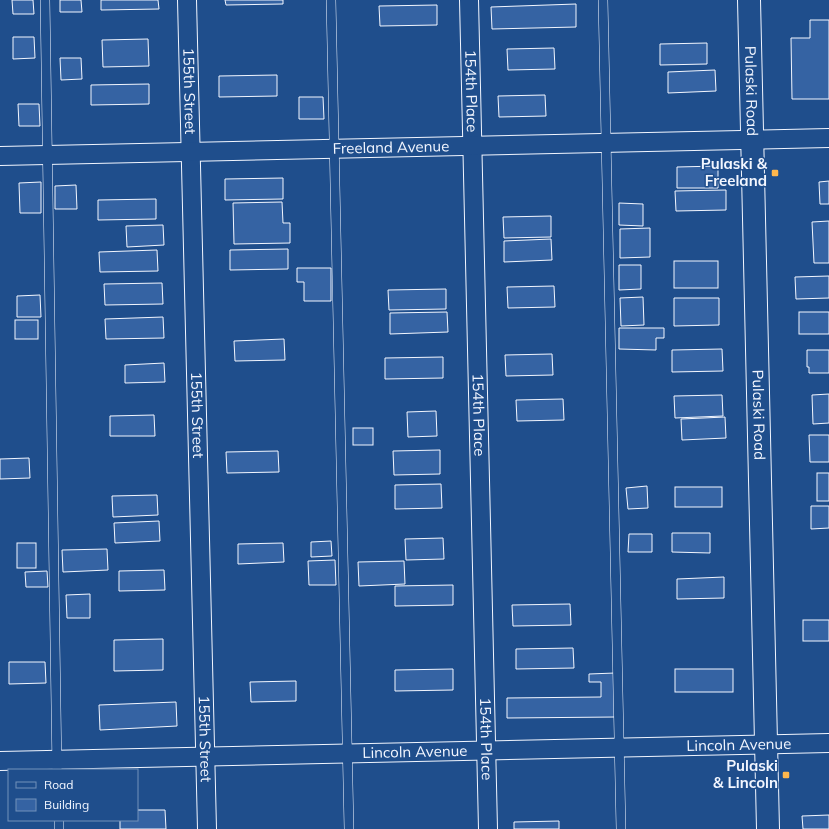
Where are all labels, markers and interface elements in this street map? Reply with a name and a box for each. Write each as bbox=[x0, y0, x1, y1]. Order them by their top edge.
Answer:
street label: Pulaski Road bbox=[741, 46, 762, 136]
street label: 155th Street bbox=[179, 47, 200, 134]
street label: 154th Place bbox=[461, 49, 482, 133]
street label: Freeland Avenue bbox=[332, 136, 449, 158]
place label: Pulaski & Freeland bbox=[701, 154, 768, 190]
marker: Pulaski & Freeland bbox=[770, 168, 780, 178]
street label: Pulaski Road bbox=[748, 369, 770, 460]
street label: 155th Street bbox=[187, 371, 208, 458]
street label: 154th Place bbox=[469, 373, 489, 457]
street label: 155th Street bbox=[195, 695, 216, 782]
street label: 154th Place bbox=[476, 697, 497, 780]
street label: Lincoln Avenue bbox=[686, 734, 792, 755]
street label: Lincoln Avenue bbox=[362, 741, 468, 762]
place label: Pulaski & Lincoln bbox=[713, 756, 778, 792]
legend bbox=[8, 769, 138, 821]
marker: Pulaski & Lincoln bbox=[781, 770, 791, 780]
text: Road bbox=[44, 777, 73, 792]
text: Building bbox=[44, 797, 89, 812]

